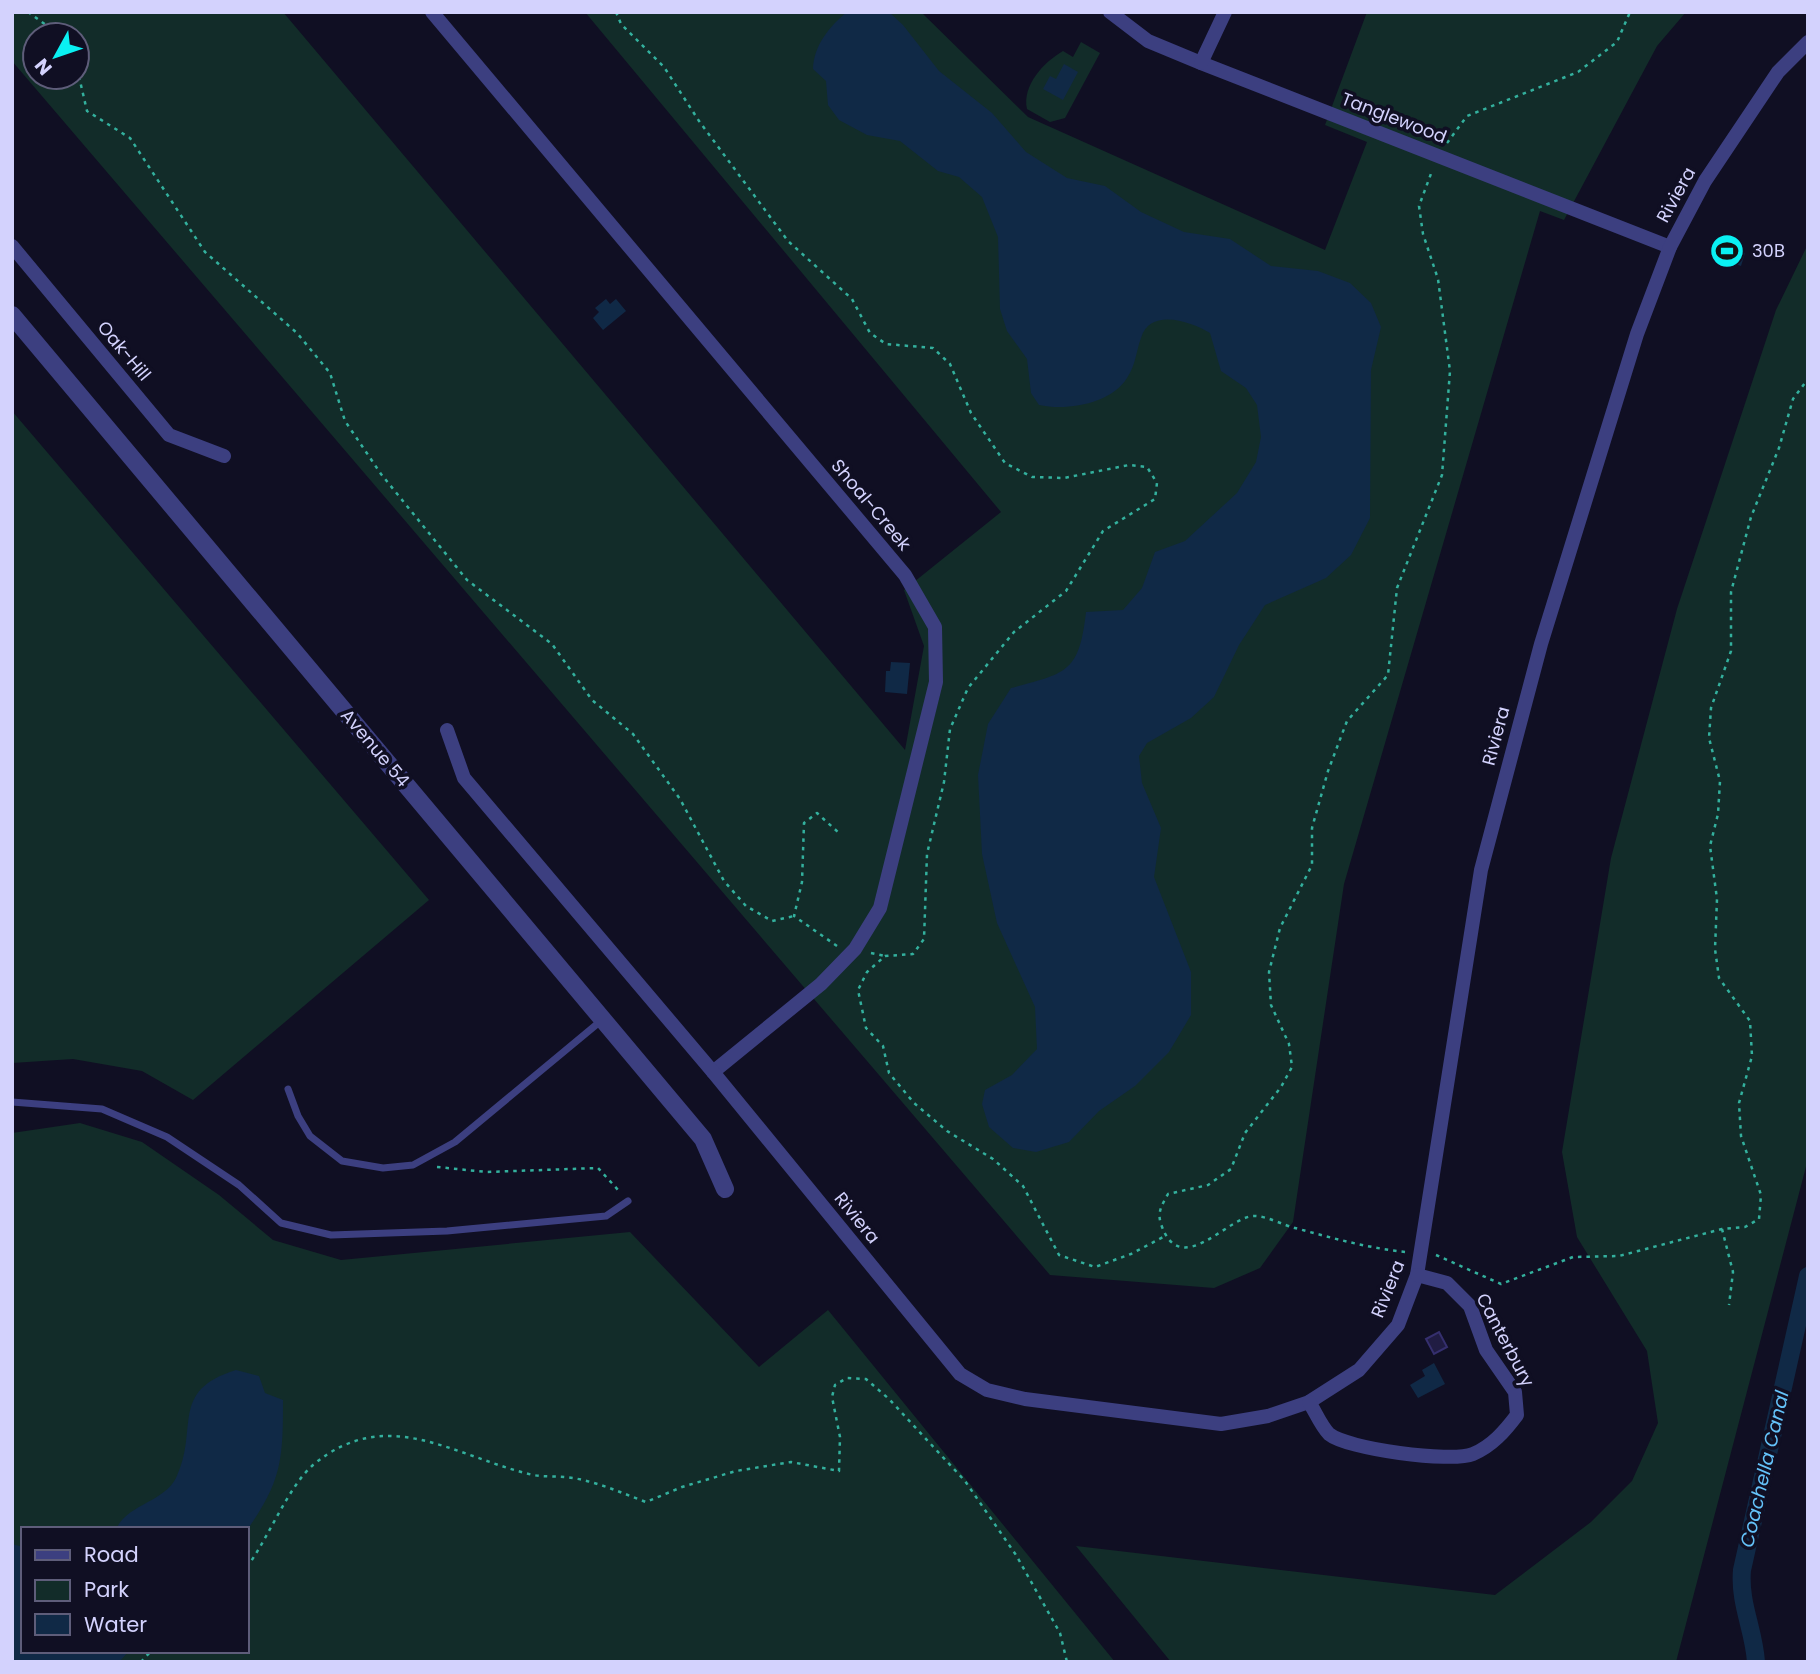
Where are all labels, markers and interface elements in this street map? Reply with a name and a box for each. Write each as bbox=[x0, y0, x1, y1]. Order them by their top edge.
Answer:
north arrow bbox=[21, 21, 91, 91]
text: N bbox=[28, 52, 58, 81]
street label: Tanglewood bbox=[1338, 86, 1451, 149]
street label: Riviera bbox=[1650, 162, 1701, 227]
sports icon: 30B bbox=[1708, 232, 1746, 270]
place label: 30B bbox=[1752, 238, 1785, 263]
street label: Oak-Hill bbox=[92, 315, 157, 386]
street label: Shoal-Creek bbox=[826, 454, 918, 556]
street label: Avenue 54 bbox=[335, 703, 416, 792]
street label: Riviera bbox=[1476, 704, 1515, 768]
street label: Riviera bbox=[829, 1187, 886, 1249]
street label: Riviera bbox=[1365, 1256, 1410, 1321]
street label: Canterbury bbox=[1470, 1289, 1541, 1391]
water label: Coachella Canal bbox=[1733, 1388, 1796, 1550]
legend bbox=[21, 1527, 248, 1653]
text: Road bbox=[84, 1540, 139, 1569]
text: Park bbox=[84, 1575, 129, 1604]
text: Water bbox=[84, 1610, 147, 1639]

